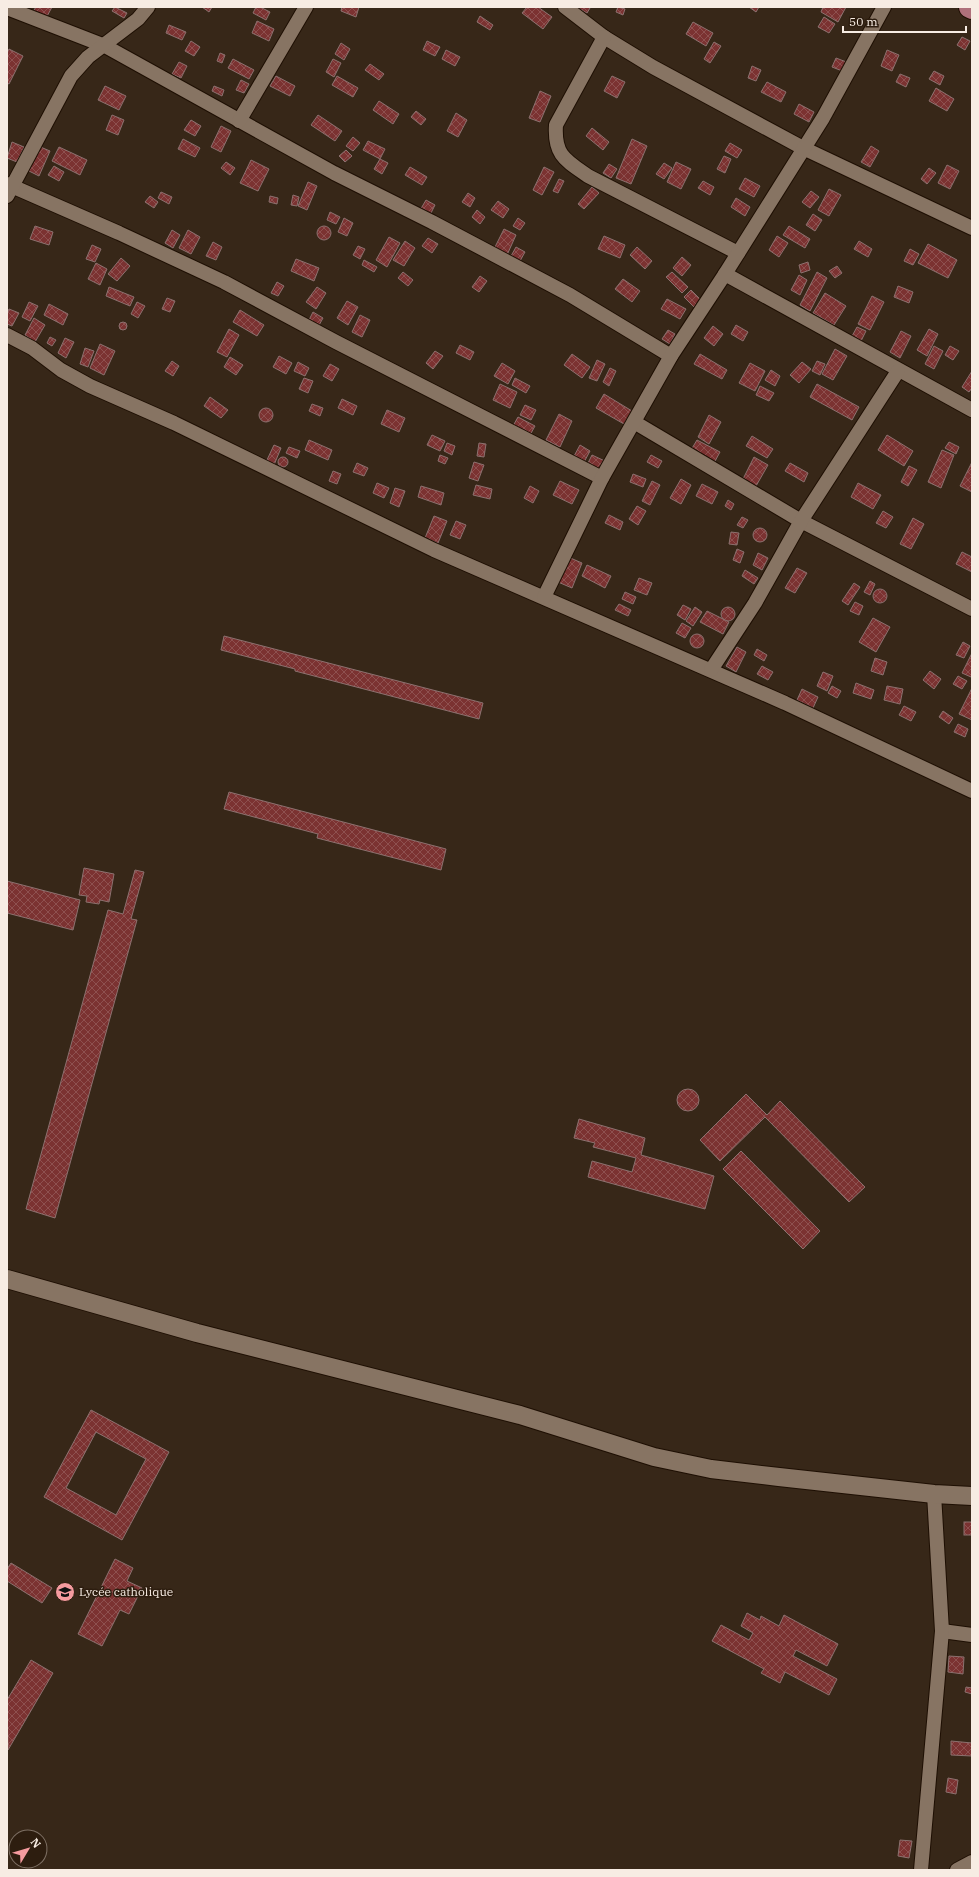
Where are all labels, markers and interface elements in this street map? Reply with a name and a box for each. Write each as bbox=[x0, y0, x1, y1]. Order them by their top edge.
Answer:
scale bar bbox=[843, 8, 966, 34]
text: 50 m bbox=[849, 14, 878, 29]
school or university icon: Lycée catholique bbox=[54, 1581, 76, 1603]
place label: Lycée catholique bbox=[79, 1584, 173, 1599]
north arrow bbox=[8, 1829, 48, 1869]
text: N bbox=[28, 1835, 44, 1851]

